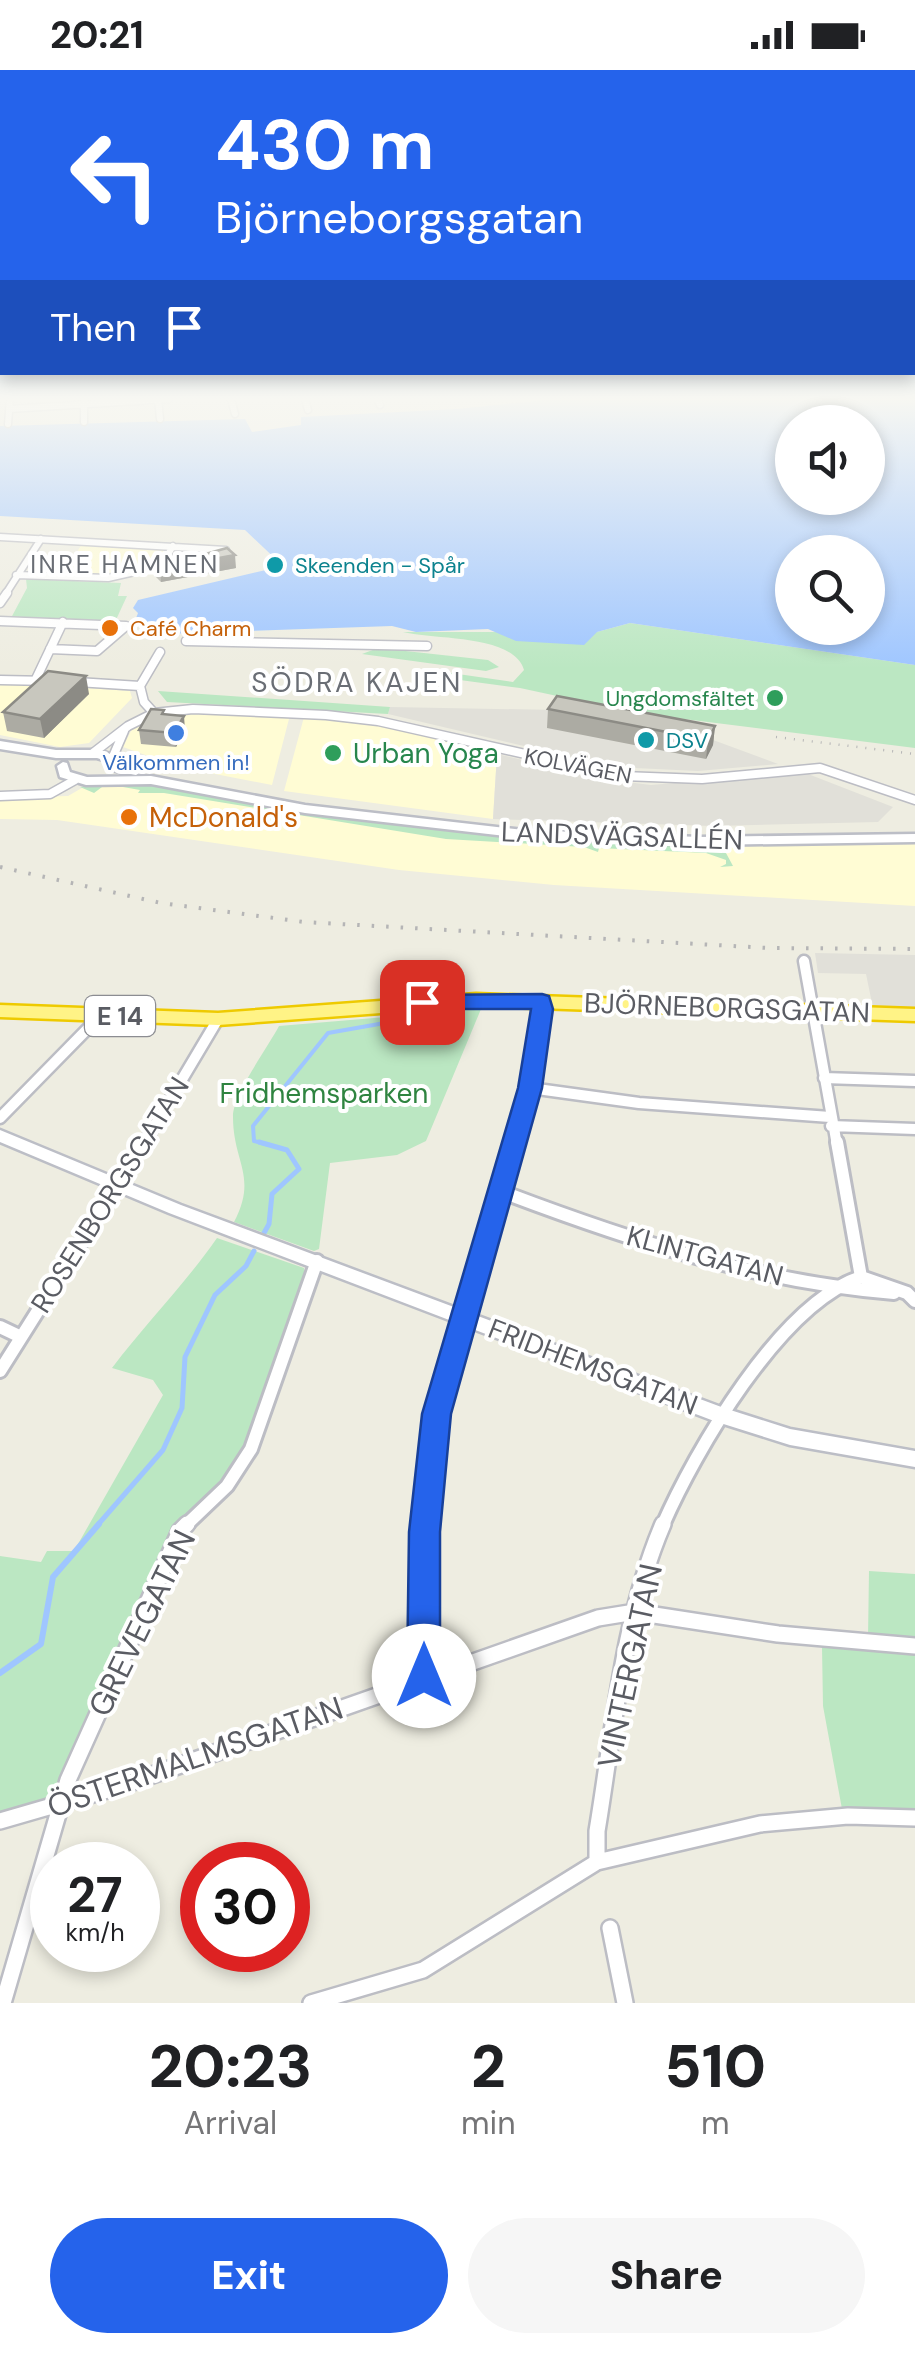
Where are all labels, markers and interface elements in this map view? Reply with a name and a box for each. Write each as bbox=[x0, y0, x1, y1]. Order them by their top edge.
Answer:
text: 20:21 bbox=[50, 10, 144, 60]
text: 430 m bbox=[215, 100, 434, 191]
icon: left bbox=[50, 110, 180, 240]
text: Björneborgsgatan bbox=[215, 188, 583, 247]
icon: arrive bbox=[157, 300, 212, 355]
text: Then bbox=[50, 303, 137, 353]
map controls bbox=[775, 405, 885, 645]
button: sound bbox=[775, 405, 885, 515]
button: search bbox=[775, 535, 885, 645]
district label: INRE HAMNEN bbox=[30, 548, 220, 581]
place label: Skeenden - Spår bbox=[295, 551, 465, 580]
marker: Skeenden - Spår bbox=[264, 554, 286, 576]
place label: Café Charm bbox=[130, 614, 251, 643]
marker: Café Charm bbox=[99, 617, 121, 639]
district label: SÖDRA KAJEN bbox=[251, 664, 463, 701]
place label: Ungdomsfältet bbox=[606, 684, 755, 713]
marker: Ungdomsfältet bbox=[764, 687, 786, 709]
marker: Välkommen in! bbox=[165, 722, 187, 744]
place label: DSV bbox=[666, 726, 708, 755]
marker: DSV bbox=[635, 729, 657, 751]
place label: Urban Yoga bbox=[353, 735, 499, 772]
street label: KOLVÄGEN bbox=[522, 741, 634, 791]
marker: Urban Yoga bbox=[322, 742, 344, 764]
place label: Välkommen in! bbox=[102, 748, 250, 777]
place label: McDonald's bbox=[149, 799, 298, 836]
marker: McDonald's bbox=[118, 806, 140, 828]
street label: LANDSVÄGSALLÉN bbox=[500, 813, 744, 859]
pin bbox=[380, 960, 465, 1045]
icon: arrive bbox=[395, 975, 450, 1030]
street label: BJÖRNEBORGSGATAN bbox=[583, 985, 871, 1031]
road number: E 14 bbox=[85, 996, 155, 1036]
street label: ROSENBORGSGATAN bbox=[22, 1070, 198, 1320]
park label: Fridhemsparken bbox=[220, 1075, 428, 1112]
street label: KLINTGATAN bbox=[623, 1217, 787, 1295]
street label: FRIDHEMSGATAN bbox=[483, 1310, 703, 1424]
street label: GREVEGATAN bbox=[79, 1523, 205, 1723]
street label: VINTERGATAN bbox=[588, 1560, 672, 1772]
position arrow bbox=[372, 1624, 476, 1728]
street label: ÖSTERMALMSGATAN bbox=[42, 1687, 348, 1827]
speed limit sign: 30 bbox=[180, 1842, 310, 1972]
text: 27 bbox=[67, 1862, 123, 1928]
text: km/h bbox=[65, 1916, 125, 1949]
text: 20:23 bbox=[149, 2027, 312, 2106]
text: 2 bbox=[471, 2027, 506, 2106]
text: 510 bbox=[664, 2027, 766, 2106]
text: Arrival bbox=[184, 2102, 277, 2144]
text: min bbox=[461, 2102, 516, 2144]
text: m bbox=[701, 2102, 730, 2144]
button: Exit bbox=[50, 2218, 448, 2333]
button: Share bbox=[468, 2218, 865, 2333]

